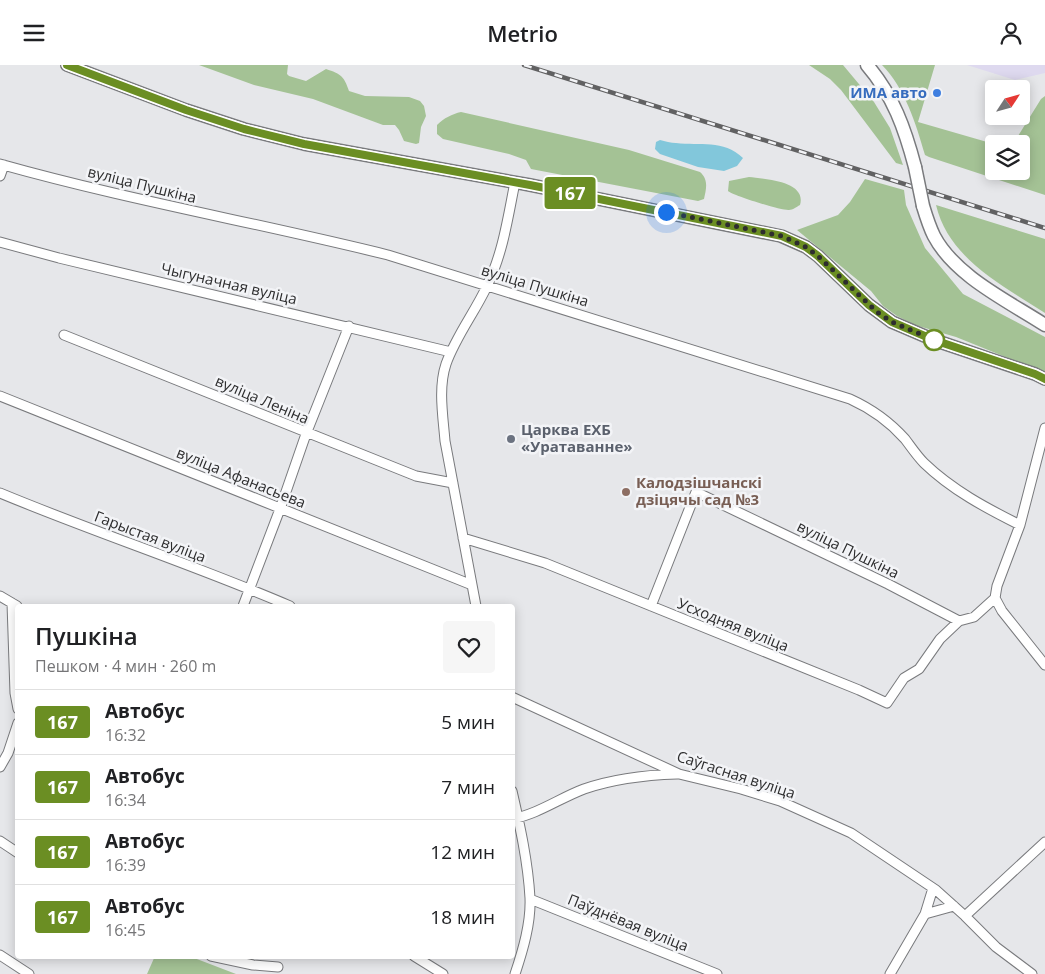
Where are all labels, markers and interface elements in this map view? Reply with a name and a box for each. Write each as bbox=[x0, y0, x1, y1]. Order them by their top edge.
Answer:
text: Metrio bbox=[487, 18, 558, 48]
icon: menu bbox=[20, 19, 48, 47]
icon: person bbox=[997, 19, 1025, 47]
north arrow bbox=[985, 80, 1030, 125]
map controls bbox=[985, 80, 1030, 180]
place label: ИМА авто bbox=[850, 82, 927, 102]
marker: ИМА авто bbox=[931, 87, 943, 99]
button: layers bbox=[985, 135, 1030, 180]
street label: вуліца Пушкіна bbox=[86, 161, 199, 207]
line badge: 167 bbox=[541, 177, 599, 209]
text: 167 bbox=[555, 181, 585, 205]
your location bbox=[654, 200, 679, 225]
street label: Чыгуначная вуліца bbox=[159, 258, 299, 308]
street label: вуліца Пушкіна bbox=[479, 259, 591, 311]
unlabelled marker bbox=[923, 329, 945, 351]
street label: вуліца Леніна bbox=[212, 370, 312, 428]
place label: Царква ЕХБ «Уратаванне» bbox=[521, 419, 633, 456]
marker: Царква ЕХБ «Уратаванне» bbox=[505, 433, 517, 445]
street label: вуліца Афанасьева bbox=[174, 442, 309, 512]
place label: Калодзішчанскі дзіцячы сад №3 bbox=[636, 472, 762, 509]
marker: Калодзішчанскі дзіцячы сад №3 bbox=[620, 486, 632, 498]
street label: Гарыстая вуліца bbox=[92, 506, 209, 567]
street label: вуліца Пушкіна bbox=[794, 516, 903, 582]
street label: Усходняя вуліца bbox=[675, 593, 792, 655]
text: Пушкіна bbox=[35, 619, 138, 652]
button: heart bbox=[443, 621, 495, 673]
text: Пешком · 4 мин · 260 m bbox=[35, 655, 216, 677]
text: Автобус bbox=[105, 698, 185, 724]
text: 5 мин bbox=[441, 709, 495, 735]
text: 167 bbox=[47, 710, 78, 734]
text: 16:32 bbox=[105, 724, 146, 746]
street label: Саўгасная вуліца bbox=[674, 745, 798, 803]
text: Автобус bbox=[105, 763, 185, 789]
text: 7 мин bbox=[441, 774, 495, 800]
text: 167 bbox=[47, 775, 78, 799]
text: 16:34 bbox=[105, 789, 146, 811]
text: Автобус bbox=[105, 828, 185, 854]
text: 12 мин bbox=[430, 839, 495, 865]
text: 167 bbox=[47, 840, 78, 864]
text: 16:39 bbox=[105, 854, 146, 876]
street label: Паўднёвая вуліца bbox=[565, 889, 692, 955]
text: Автобус bbox=[105, 893, 185, 919]
text: 18 мин bbox=[430, 904, 495, 930]
text: 167 bbox=[47, 905, 78, 929]
text: 16:45 bbox=[105, 919, 146, 941]

